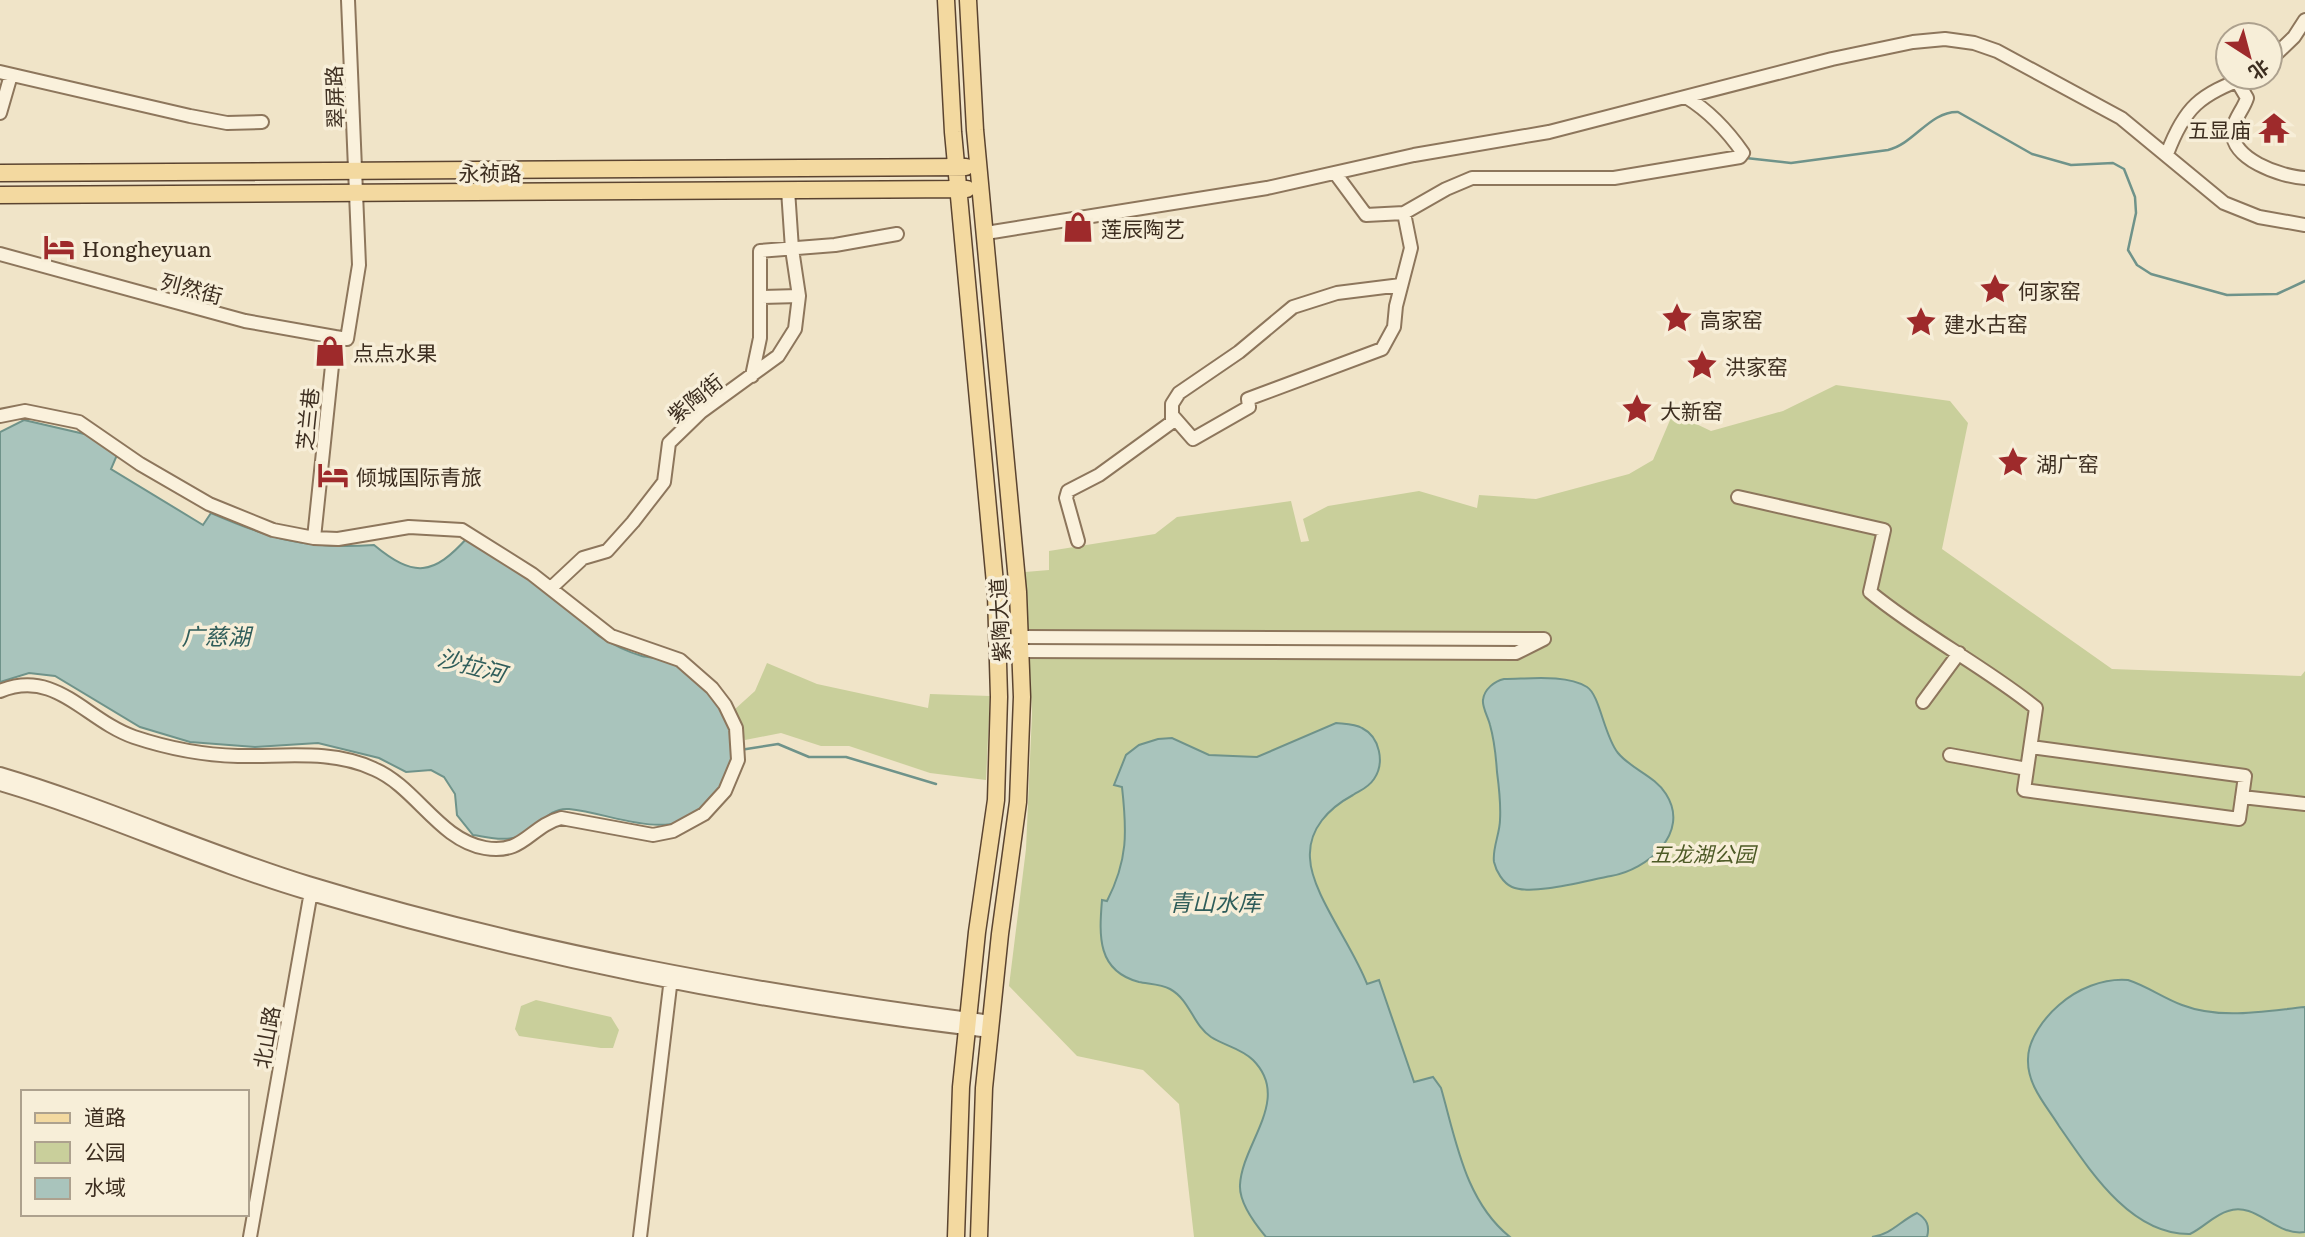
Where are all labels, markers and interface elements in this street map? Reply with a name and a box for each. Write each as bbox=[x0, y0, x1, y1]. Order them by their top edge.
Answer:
north arrow bbox=[2214, 21, 2284, 91]
text: 北 bbox=[2244, 54, 2276, 87]
street label: 翠屏路 bbox=[316, 65, 350, 129]
temple icon: 五显庙 bbox=[2257, 111, 2291, 145]
place label: 五显庙 bbox=[2188, 113, 2251, 144]
street label: 永祯路 bbox=[459, 156, 522, 187]
shop icon: 莲辰陶艺 bbox=[1061, 210, 1095, 244]
place label: 莲辰陶艺 bbox=[1101, 212, 1185, 243]
hotel icon: Hongheyuan bbox=[42, 230, 76, 264]
place label: Hongheyuan bbox=[82, 232, 212, 263]
street label: 列然街 bbox=[158, 264, 226, 310]
place icon: 何家窑 bbox=[1978, 272, 2012, 306]
place label: 何家窑 bbox=[2018, 274, 2081, 305]
place icon: 高家窑 bbox=[1660, 301, 1694, 335]
place label: 高家窑 bbox=[1700, 303, 1763, 334]
place icon: 建水古窑 bbox=[1904, 305, 1938, 339]
place label: 建水古窑 bbox=[1944, 307, 2028, 338]
shop icon: 点点水果 bbox=[313, 334, 347, 368]
place label: 点点水果 bbox=[353, 336, 437, 367]
place icon: 洪家窑 bbox=[1685, 348, 1719, 382]
place label: 洪家窑 bbox=[1725, 350, 1788, 381]
street label: 紫陶街 bbox=[660, 365, 728, 429]
street label: 芝兰巷 bbox=[287, 386, 325, 452]
place icon: 大新窑 bbox=[1620, 392, 1654, 426]
place label: 大新窑 bbox=[1660, 394, 1723, 425]
place icon: 湖广窑 bbox=[1996, 445, 2030, 479]
place label: 湖广窑 bbox=[2036, 447, 2099, 478]
hotel icon: 倾城国际青旅 bbox=[316, 458, 350, 492]
place label: 倾城国际青旅 bbox=[356, 460, 482, 491]
street label: 紫陶大道 bbox=[980, 577, 1016, 663]
water label: 广慈湖 bbox=[182, 618, 254, 652]
water label: 沙拉河 bbox=[434, 639, 514, 690]
park label: 五龙湖公园 bbox=[1651, 837, 1758, 868]
water label: 青山水库 bbox=[1169, 884, 1265, 918]
street label: 北山路 bbox=[244, 1003, 286, 1071]
legend bbox=[21, 1090, 248, 1216]
text: 道路 bbox=[84, 1100, 126, 1131]
text: 公园 bbox=[84, 1135, 126, 1166]
text: 水域 bbox=[84, 1170, 126, 1201]

